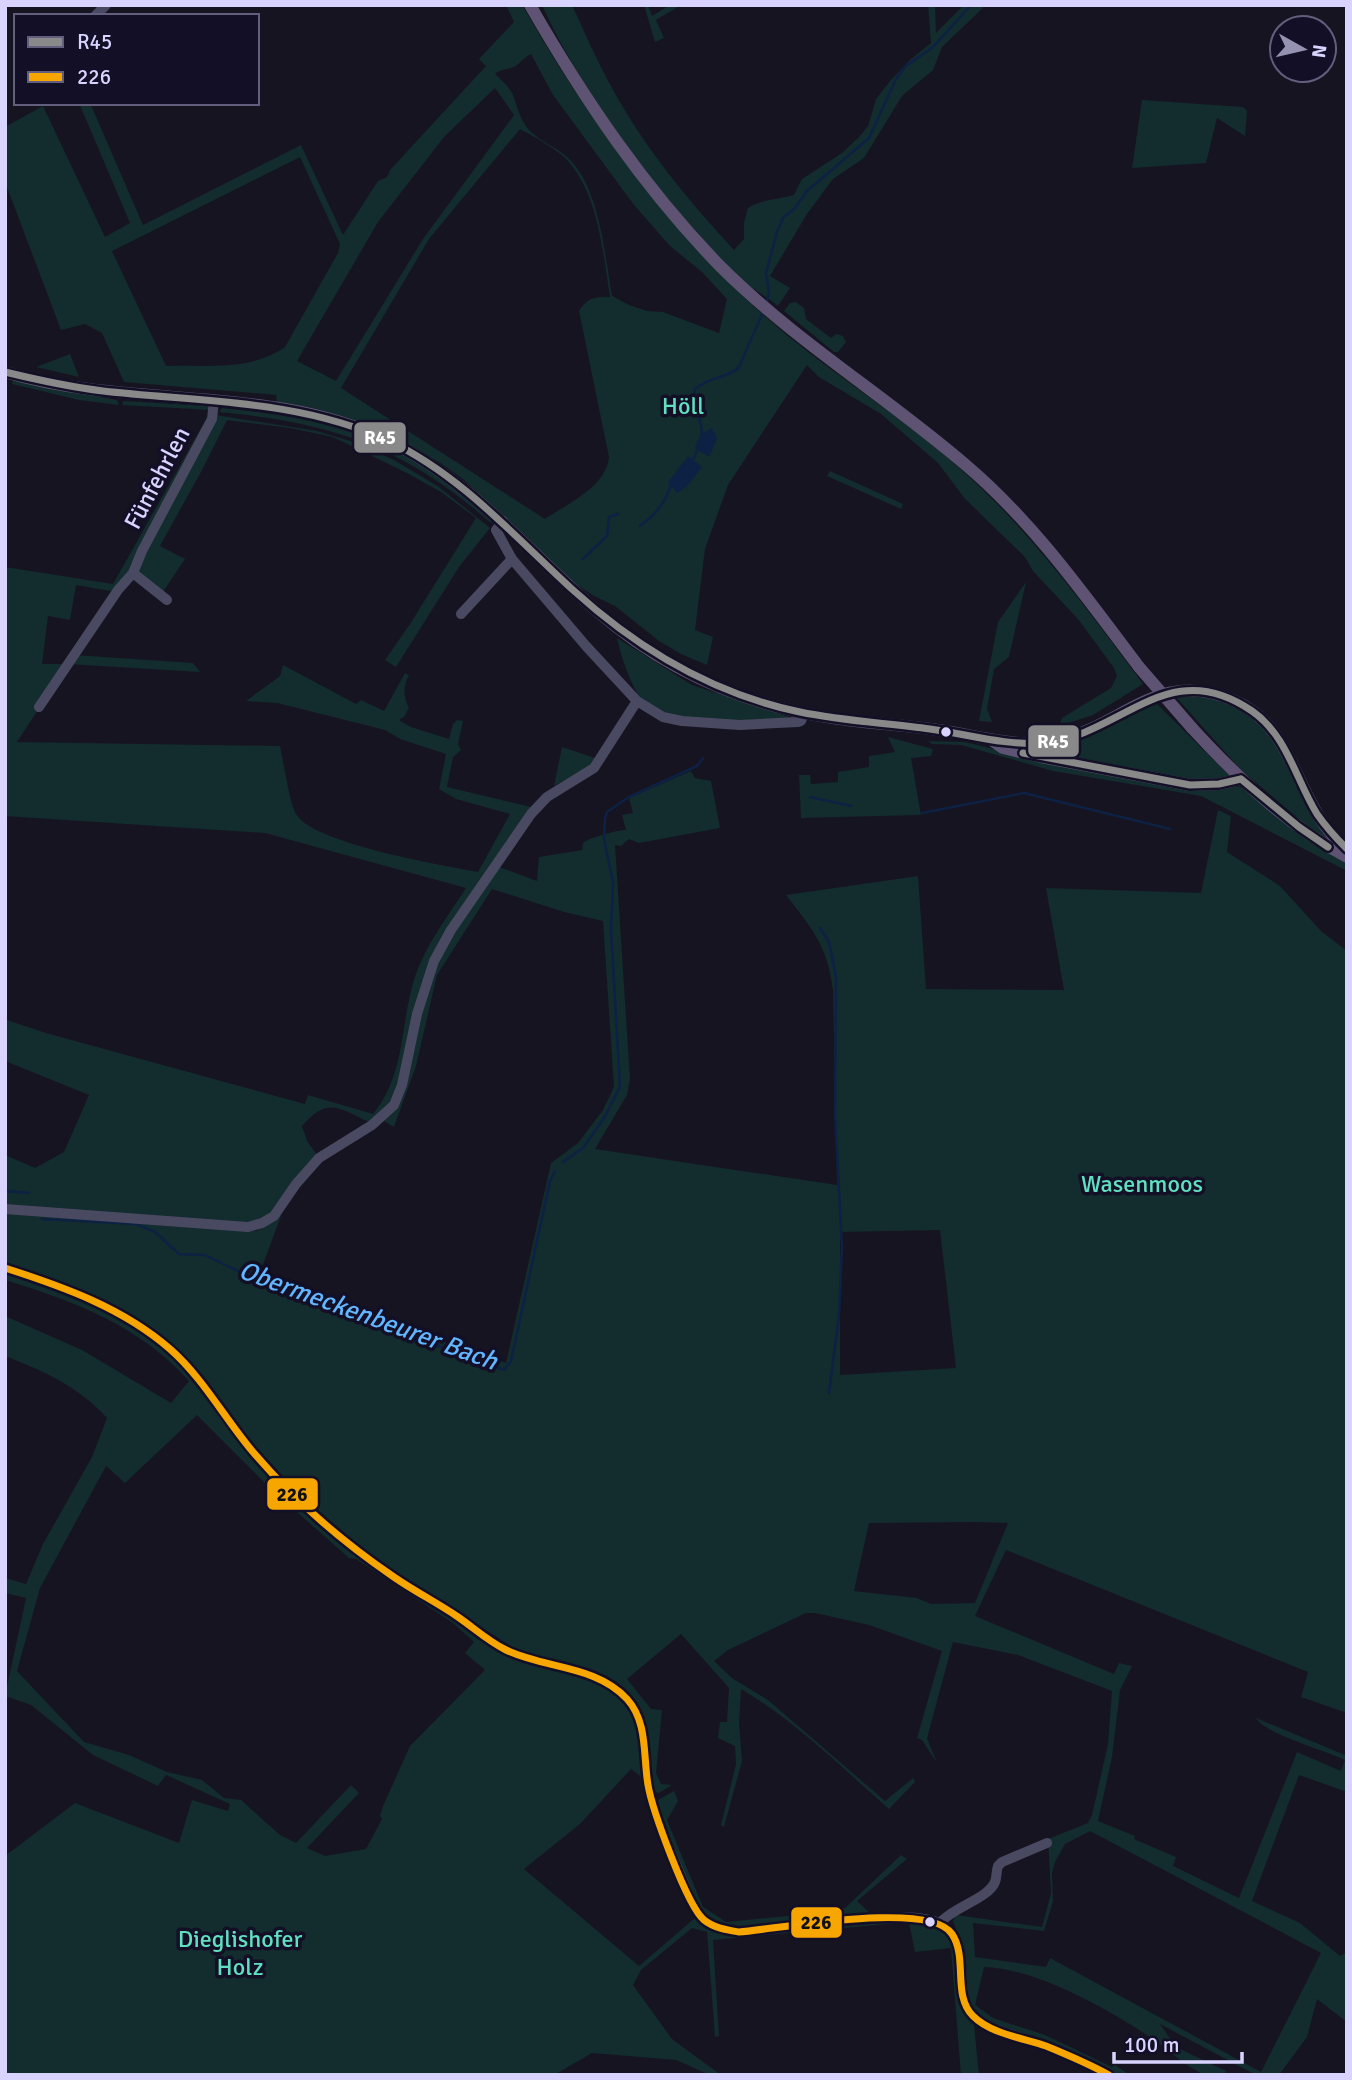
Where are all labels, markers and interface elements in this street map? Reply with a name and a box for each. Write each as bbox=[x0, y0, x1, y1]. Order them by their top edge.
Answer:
legend bbox=[14, 14, 259, 105]
north arrow bbox=[1268, 14, 1338, 84]
text: R45 bbox=[77, 29, 112, 55]
text: N bbox=[1306, 43, 1332, 59]
text: 226 bbox=[77, 64, 111, 90]
park label: Höll bbox=[662, 391, 704, 421]
line badge: R45 bbox=[353, 421, 407, 454]
street label: Fünfehrlen bbox=[118, 422, 196, 534]
text: R45 bbox=[364, 426, 396, 450]
line badge: R45 bbox=[1027, 724, 1080, 758]
unlabelled marker bbox=[939, 725, 953, 739]
text: R45 bbox=[1037, 730, 1069, 754]
park label: Wasenmoos bbox=[1081, 1169, 1203, 1199]
water label: Obermeckenbeurer Bach bbox=[234, 1254, 502, 1378]
line badge: 226 bbox=[266, 1477, 319, 1511]
text: 226 bbox=[277, 1483, 307, 1507]
line badge: 226 bbox=[790, 1906, 843, 1939]
text: 226 bbox=[801, 1911, 831, 1935]
unlabelled marker bbox=[923, 1915, 937, 1929]
park label: Dieglishofer Holz bbox=[178, 1924, 303, 1982]
scale bar bbox=[1114, 2021, 1242, 2064]
text: 100 m bbox=[1124, 2032, 1179, 2058]

